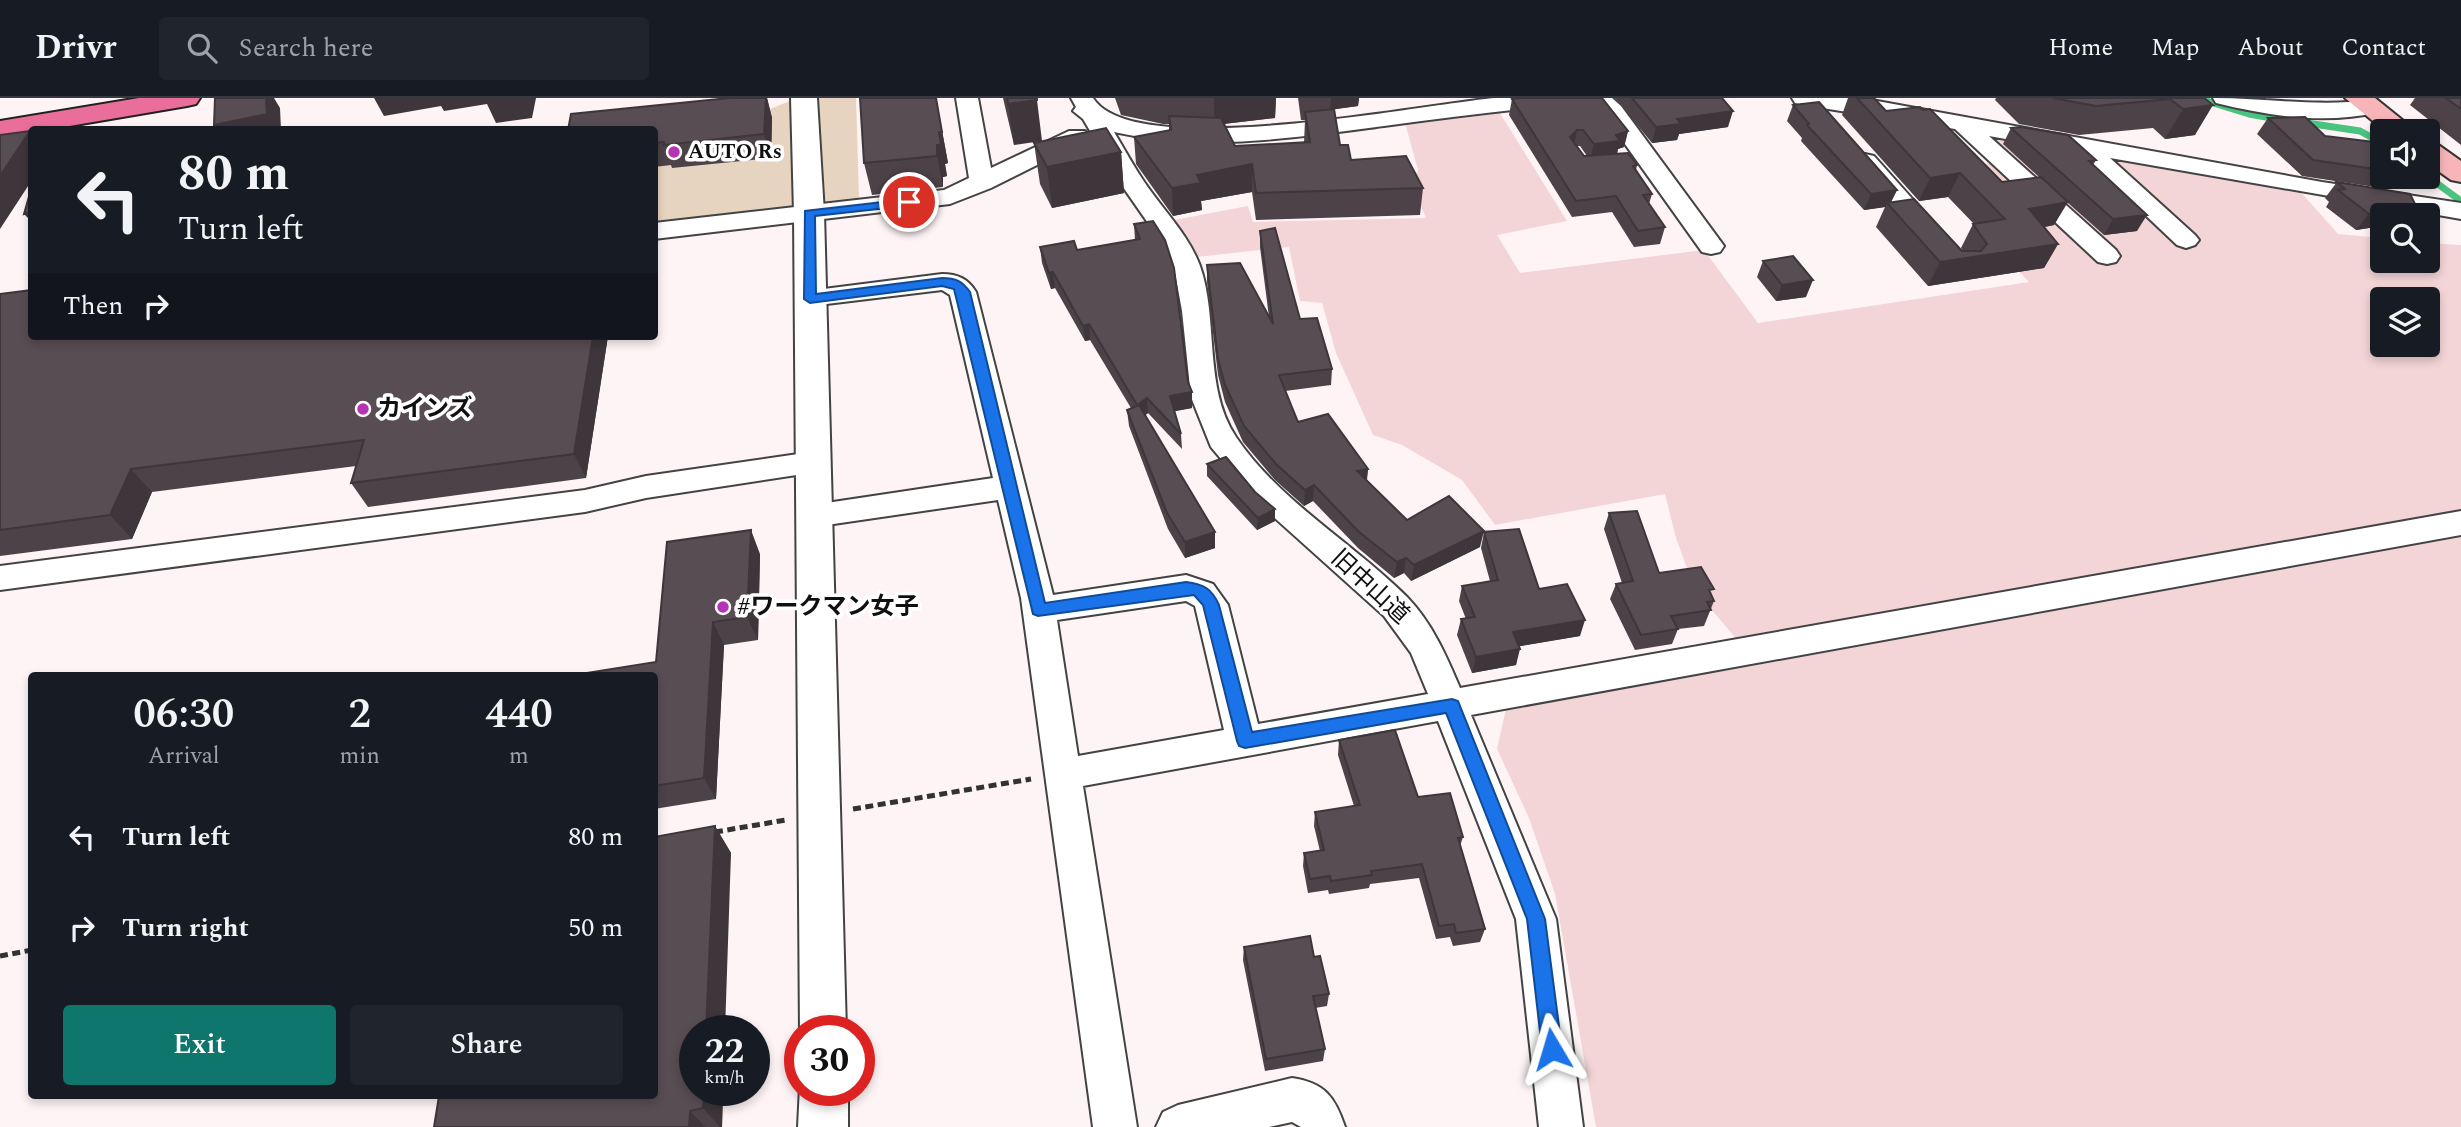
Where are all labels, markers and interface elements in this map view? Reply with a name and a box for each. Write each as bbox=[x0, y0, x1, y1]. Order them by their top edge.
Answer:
search box bbox=[159, 17, 649, 80]
text: Drivr bbox=[35, 23, 117, 73]
text: Search here bbox=[239, 28, 373, 68]
icon: search bbox=[183, 29, 221, 67]
text: Home bbox=[2048, 30, 2113, 66]
text: Map bbox=[2151, 30, 2199, 66]
text: About bbox=[2237, 30, 2303, 66]
text: Contact bbox=[2341, 30, 2426, 66]
map controls bbox=[2370, 119, 2440, 357]
button: sound bbox=[2370, 119, 2440, 189]
place label: AUTO Rs bbox=[688, 136, 782, 168]
text: 80 m bbox=[178, 137, 289, 212]
marker: AUTO Rs bbox=[666, 144, 682, 160]
icon: left bbox=[63, 154, 154, 245]
pin bbox=[879, 172, 939, 232]
icon: arrive bbox=[890, 183, 928, 221]
button: search bbox=[2370, 203, 2440, 273]
text: Turn left bbox=[178, 205, 304, 254]
text: Then bbox=[63, 286, 123, 326]
icon: right bbox=[137, 287, 175, 325]
button: layers bbox=[2370, 287, 2440, 357]
place label: カインズ bbox=[377, 391, 473, 427]
marker: カインズ bbox=[355, 401, 371, 417]
street label: 旧中山道 bbox=[1323, 541, 1417, 633]
place label: #ワークマン女子 bbox=[737, 589, 918, 625]
marker: #ワークマン女子 bbox=[715, 599, 731, 615]
text: 06:30 bbox=[133, 683, 234, 746]
text: 2 bbox=[348, 683, 371, 746]
text: 440 bbox=[485, 683, 553, 746]
text: Arrival bbox=[148, 739, 220, 774]
text: min bbox=[340, 739, 380, 774]
text: m bbox=[509, 739, 529, 774]
text: Turn left bbox=[122, 817, 230, 857]
text: 80 m bbox=[568, 817, 623, 857]
icon: left bbox=[63, 818, 101, 856]
text: Turn right bbox=[122, 908, 249, 948]
text: 50 m bbox=[568, 908, 623, 948]
icon: right bbox=[63, 909, 101, 947]
button: Exit bbox=[63, 1005, 336, 1085]
button: Share bbox=[350, 1005, 623, 1085]
position arrow bbox=[1515, 1012, 1589, 1086]
speed limit sign: 30 bbox=[784, 1015, 875, 1106]
text: 22 bbox=[705, 1025, 744, 1078]
text: km/h bbox=[704, 1064, 745, 1091]

